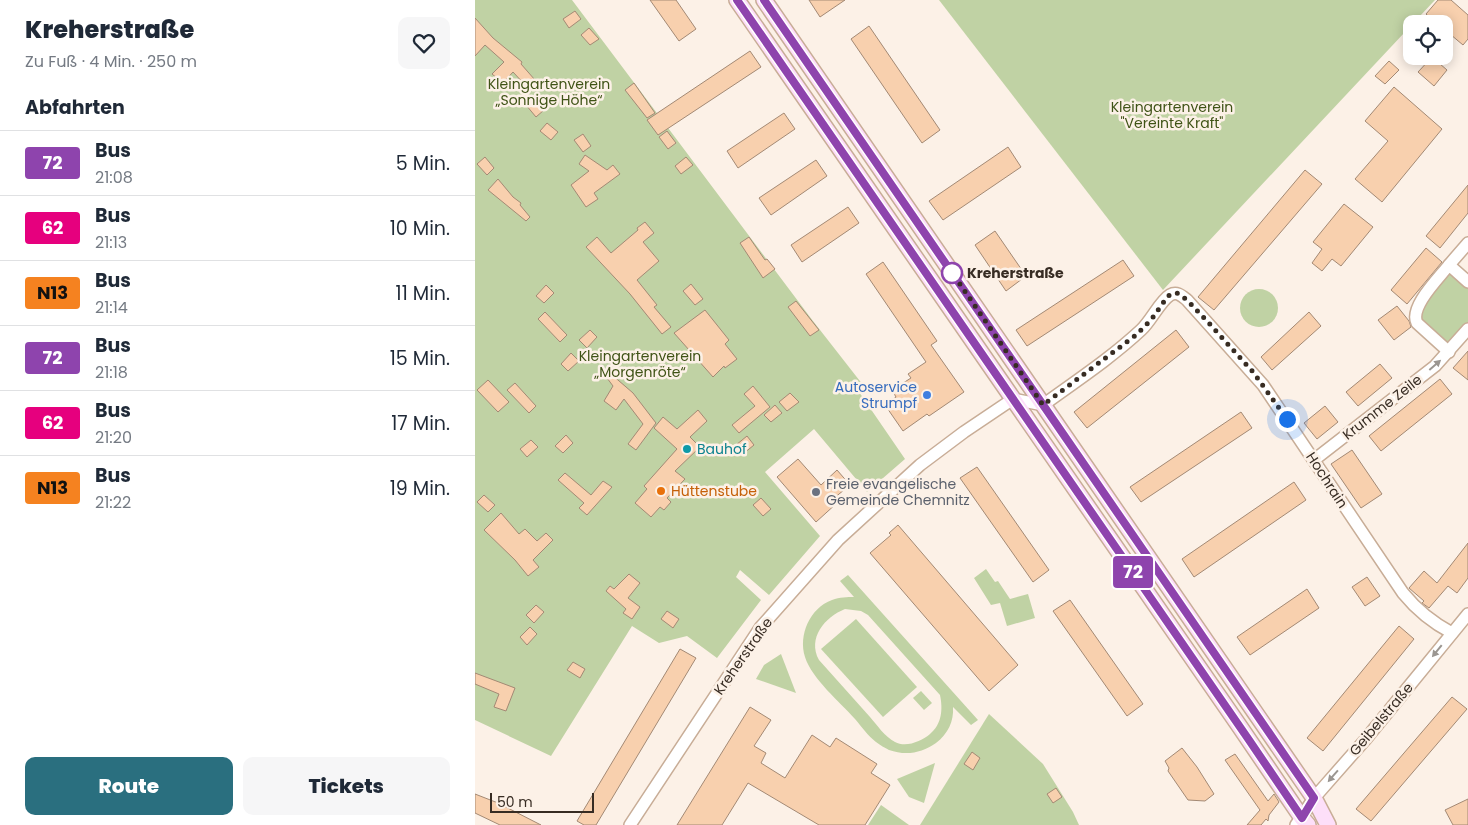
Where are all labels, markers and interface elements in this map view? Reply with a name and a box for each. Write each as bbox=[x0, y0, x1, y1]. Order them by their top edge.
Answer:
text: Kreherstraße bbox=[25, 13, 194, 46]
map controls bbox=[1403, 15, 1453, 65]
button: locate bbox=[1403, 15, 1453, 65]
button: heart bbox=[398, 17, 450, 69]
text: Zu Fuß · 4 Min. · 250 m bbox=[25, 50, 197, 73]
park label: Kleingartenverein „Sonnige Höhe“ bbox=[488, 74, 610, 110]
text: Abfahrten bbox=[25, 94, 125, 121]
park label: Kleingartenverein "Vereinte Kraft" bbox=[1111, 97, 1233, 133]
text: Bus bbox=[95, 137, 131, 164]
text: 72 bbox=[43, 150, 62, 175]
text: 5 Min. bbox=[396, 150, 450, 177]
text: 21:08 bbox=[95, 166, 133, 189]
text: Bus bbox=[95, 202, 131, 229]
text: 62 bbox=[42, 215, 63, 240]
text: 10 Min. bbox=[390, 215, 450, 242]
text: 21:13 bbox=[95, 231, 127, 254]
marker: Kreherstraße bbox=[941, 262, 963, 284]
place label: Kreherstraße bbox=[967, 263, 1064, 283]
text: Bus bbox=[95, 267, 131, 294]
text: N13 bbox=[37, 280, 68, 305]
text: 11 Min. bbox=[396, 280, 450, 307]
text: 21:14 bbox=[95, 296, 128, 319]
text: Bus bbox=[95, 332, 131, 359]
text: 72 bbox=[43, 345, 62, 370]
text: 15 Min. bbox=[390, 345, 450, 372]
park label: Kleingartenverein „Morgenröte“ bbox=[579, 346, 701, 382]
one-way arrow bbox=[1429, 359, 1441, 371]
text: 21:18 bbox=[95, 361, 128, 384]
street label: Krumme Zeile bbox=[1338, 369, 1426, 444]
place label: Autoservice Strumpf bbox=[835, 377, 917, 413]
marker: Autoservice Strumpf bbox=[921, 389, 933, 401]
text: Bus bbox=[95, 397, 131, 424]
your location bbox=[1275, 407, 1300, 432]
text: 62 bbox=[42, 410, 63, 435]
text: 17 Min. bbox=[391, 410, 450, 437]
text: 21:20 bbox=[95, 426, 132, 449]
place label: Bauhof bbox=[697, 439, 747, 459]
marker: Bauhof bbox=[681, 443, 693, 455]
street label: Hochrain bbox=[1301, 448, 1353, 512]
text: Bus bbox=[95, 462, 131, 489]
place label: Freie evangelische Gemeinde Chemnitz bbox=[826, 474, 970, 510]
text: N13 bbox=[37, 475, 68, 500]
text: 19 Min. bbox=[390, 475, 450, 502]
place label: Hüttenstube bbox=[671, 481, 757, 501]
marker: Hüttenstube bbox=[655, 485, 667, 497]
marker: Freie evangelische Gemeinde Chemnitz bbox=[810, 486, 822, 498]
text: 21:22 bbox=[95, 491, 131, 514]
line badge: 72 bbox=[1111, 556, 1155, 588]
text: 72 bbox=[1123, 559, 1143, 584]
street label: Kreherstraße bbox=[709, 613, 777, 699]
one-way arrow bbox=[1431, 645, 1442, 658]
street label: Geibelstraße bbox=[1344, 678, 1418, 760]
button: Route bbox=[25, 757, 233, 815]
button: Tickets bbox=[243, 757, 450, 815]
one-way arrow bbox=[1327, 770, 1339, 782]
scale bar bbox=[490, 790, 594, 813]
text: 50 m bbox=[497, 792, 533, 812]

